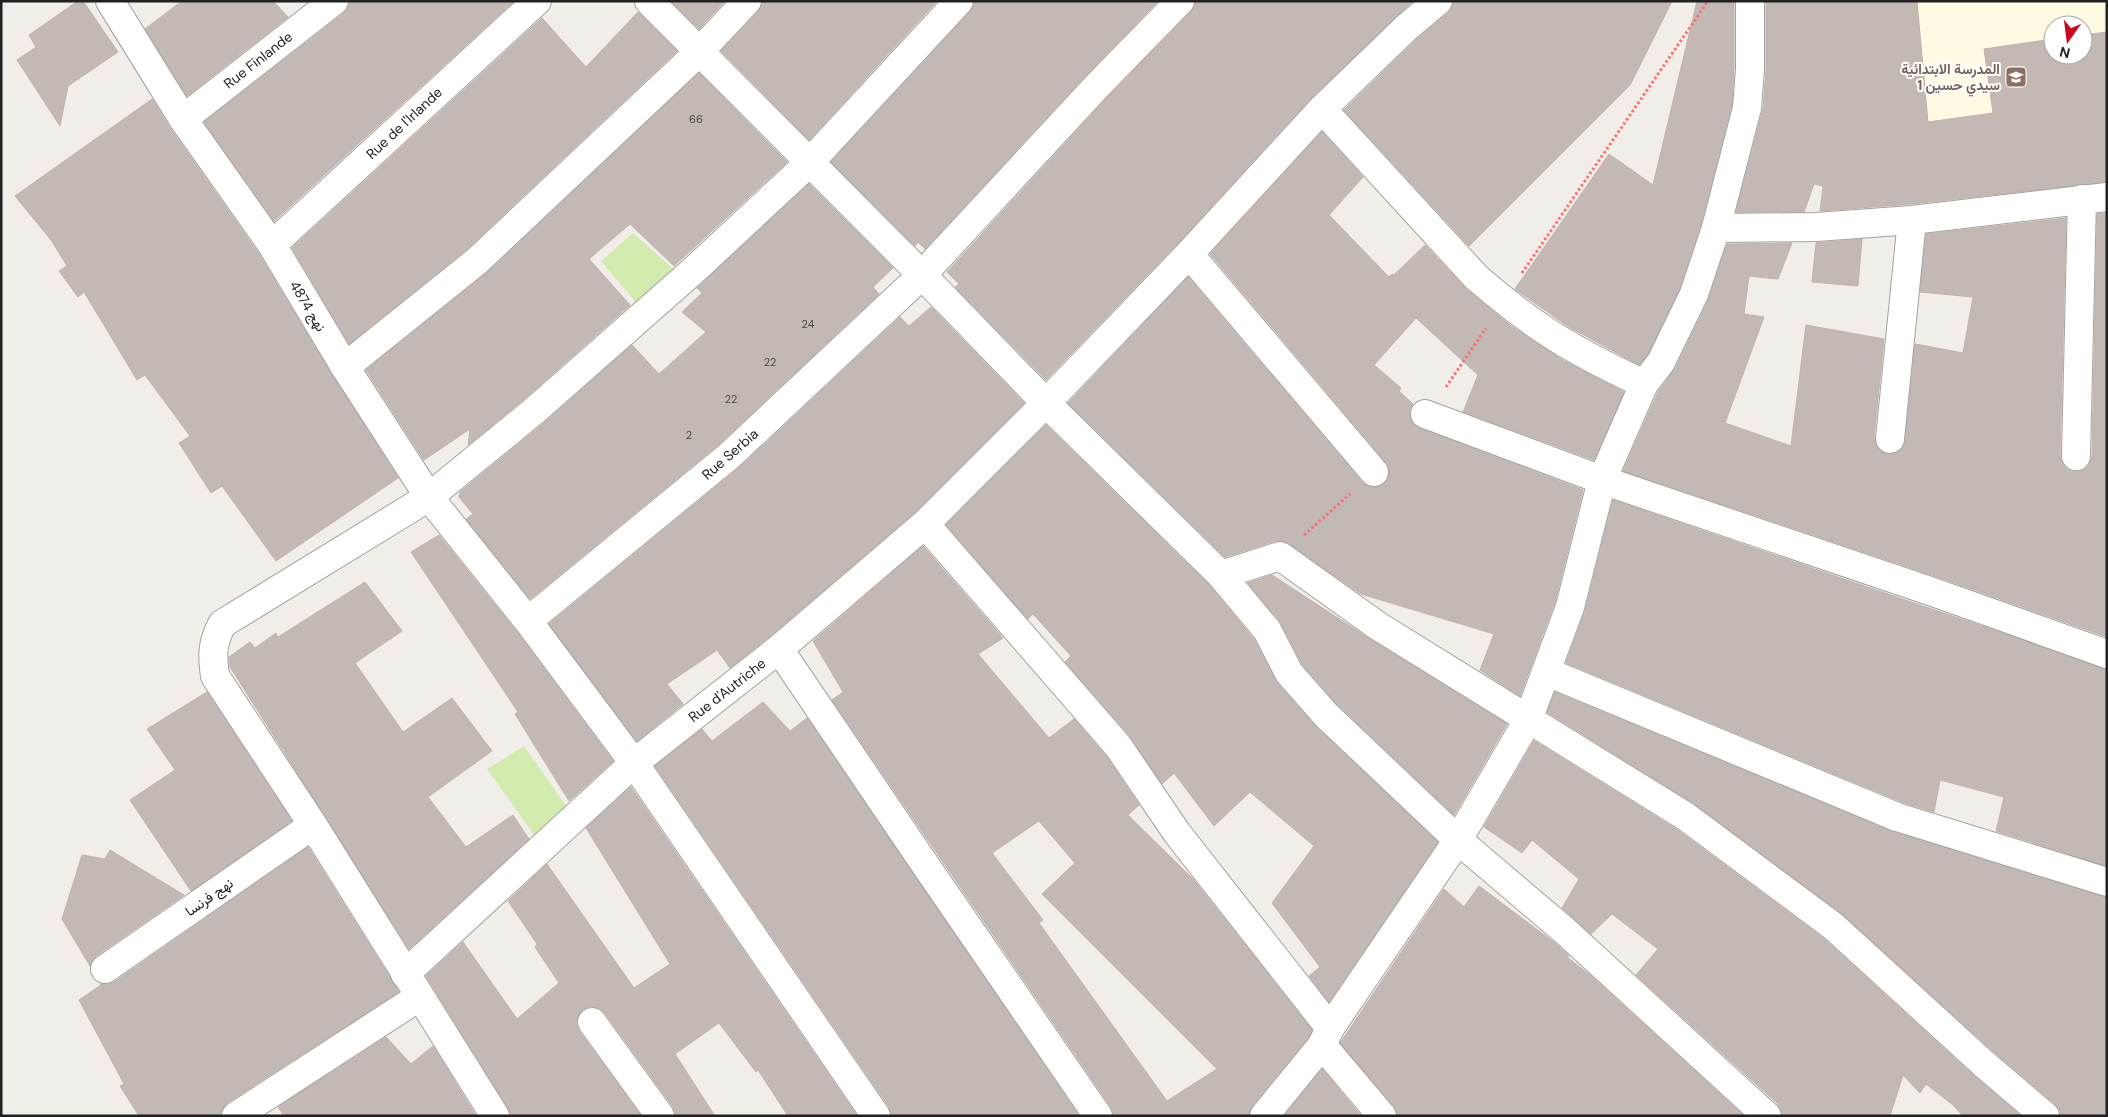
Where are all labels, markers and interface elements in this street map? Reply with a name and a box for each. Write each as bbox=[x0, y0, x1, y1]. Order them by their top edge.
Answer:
north arrow bbox=[2043, 15, 2093, 65]
street label: Rue Finlande bbox=[220, 28, 296, 92]
text: N bbox=[2058, 43, 2072, 63]
place label: المدرسة الابتدائية سيدي حسين 1 bbox=[1901, 60, 2000, 97]
school or university icon: المدرسة الابتدائية سيدي حسين 1 bbox=[2004, 65, 2028, 89]
street label: Rue de l'Irlande bbox=[362, 83, 446, 163]
house number: 66 bbox=[689, 112, 703, 126]
street label: نهج 4874 bbox=[284, 277, 330, 336]
house number: 24 bbox=[802, 317, 815, 331]
house number: 22 bbox=[764, 355, 776, 369]
house number: 22 bbox=[725, 392, 737, 406]
street label: Rue Serbia bbox=[698, 425, 762, 483]
house number: 2 bbox=[686, 428, 692, 442]
street label: Rue d'Autriche bbox=[685, 654, 769, 726]
street label: نهج فرنسا bbox=[181, 874, 238, 922]

